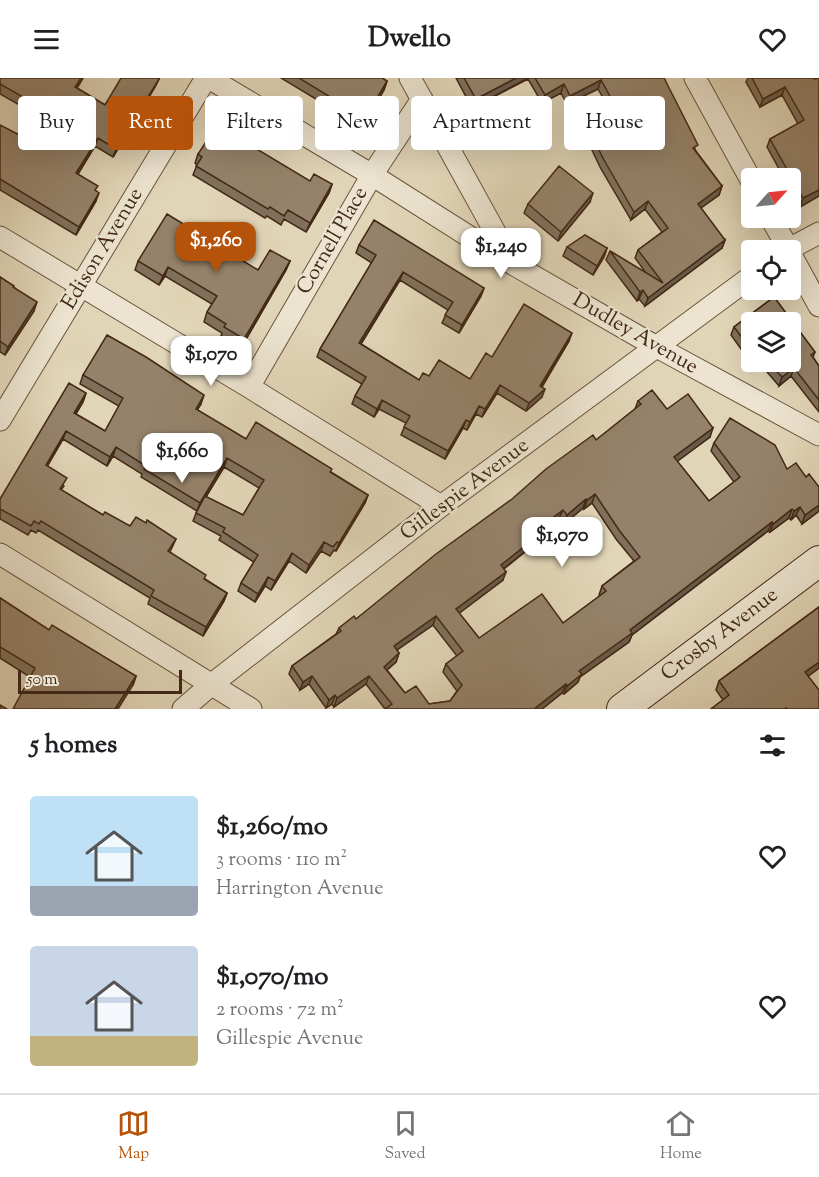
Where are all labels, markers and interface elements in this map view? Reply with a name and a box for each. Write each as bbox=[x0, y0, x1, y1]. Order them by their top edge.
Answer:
text: Dwello bbox=[368, 20, 451, 59]
icon: menu bbox=[30, 23, 63, 56]
icon: heart bbox=[756, 23, 789, 56]
chip: Buy bbox=[18, 96, 96, 150]
chip: Rent bbox=[108, 96, 193, 150]
chip: Filters bbox=[205, 96, 303, 150]
chip: New bbox=[315, 96, 399, 150]
chip: Apartment bbox=[411, 96, 552, 150]
chip: House bbox=[564, 96, 665, 150]
north arrow bbox=[741, 168, 801, 228]
map controls bbox=[741, 168, 801, 372]
street label: Cornell Place bbox=[290, 181, 376, 301]
street label: Edison Avenue bbox=[55, 182, 151, 316]
pin: $1,260 bbox=[167, 222, 265, 273]
text: $1,260 bbox=[190, 227, 242, 256]
pin: $1,240 bbox=[452, 228, 550, 279]
text: $1,240 bbox=[475, 233, 527, 262]
button: locate bbox=[741, 240, 801, 300]
street label: Dudley Avenue bbox=[567, 286, 703, 382]
button: layers bbox=[741, 312, 801, 372]
pin: $1,070 bbox=[162, 336, 260, 387]
text: $1,070 bbox=[185, 341, 237, 370]
street label: Gillespie Avenue bbox=[394, 431, 536, 549]
pin: $1,660 bbox=[133, 433, 231, 484]
text: $1,660 bbox=[156, 438, 208, 467]
pin: $1,070 bbox=[513, 517, 611, 568]
text: $1,070 bbox=[536, 522, 588, 551]
street label: Crosby Avenue bbox=[655, 581, 785, 689]
scale bar bbox=[18, 667, 182, 694]
text: 50 m bbox=[27, 669, 58, 692]
text: 5 homes bbox=[30, 727, 117, 764]
icon: filters bbox=[756, 729, 789, 762]
text: $1,260/mo bbox=[216, 809, 328, 846]
icon: home bbox=[78, 820, 150, 892]
icon: heart bbox=[756, 840, 789, 873]
text: 3 rooms · 110 m² bbox=[216, 846, 347, 875]
text: Harrington Avenue bbox=[216, 875, 384, 904]
text: $1,070/mo bbox=[216, 959, 328, 996]
icon: home bbox=[78, 970, 150, 1042]
icon: heart bbox=[756, 990, 789, 1023]
text: 2 rooms · 72 m² bbox=[216, 996, 344, 1025]
text: Gillespie Avenue bbox=[216, 1025, 363, 1054]
tab: Map bbox=[117, 1107, 150, 1166]
tab: Saved bbox=[384, 1107, 426, 1166]
tab: Home bbox=[660, 1107, 702, 1166]

